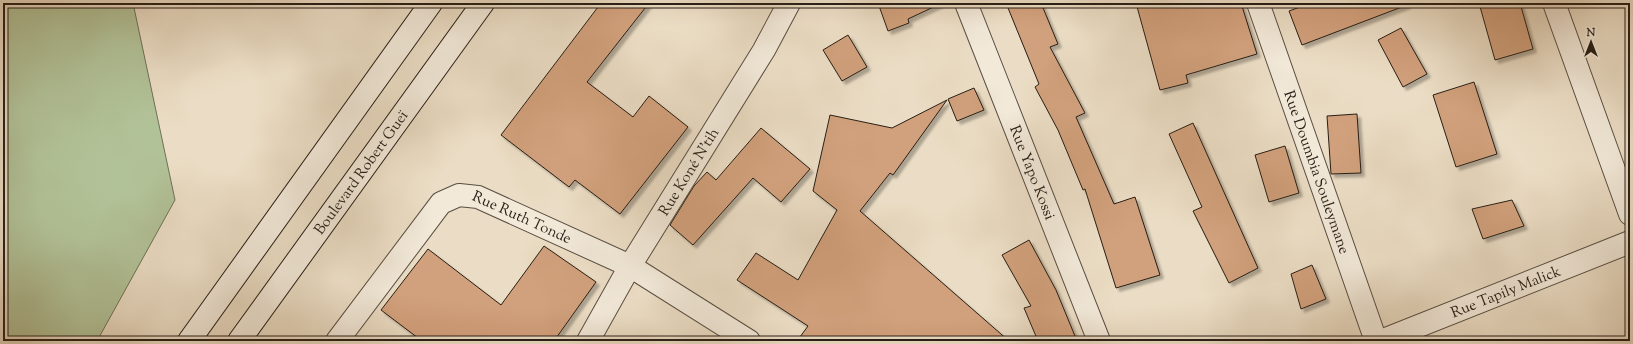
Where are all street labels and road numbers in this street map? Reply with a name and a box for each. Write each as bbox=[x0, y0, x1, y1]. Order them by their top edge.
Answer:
street label: Rue Doumbia Souleymane bbox=[1277, 88, 1354, 257]
street label: Boulevard Robert Gueï bbox=[310, 107, 414, 240]
street label: Rue Yapo Kossi bbox=[1003, 123, 1059, 223]
street label: Rue Koné N'tih bbox=[654, 124, 725, 221]
street label: Rue Ruth Tonde bbox=[468, 187, 574, 250]
street label: Rue Tapily Malick bbox=[1448, 262, 1564, 324]

